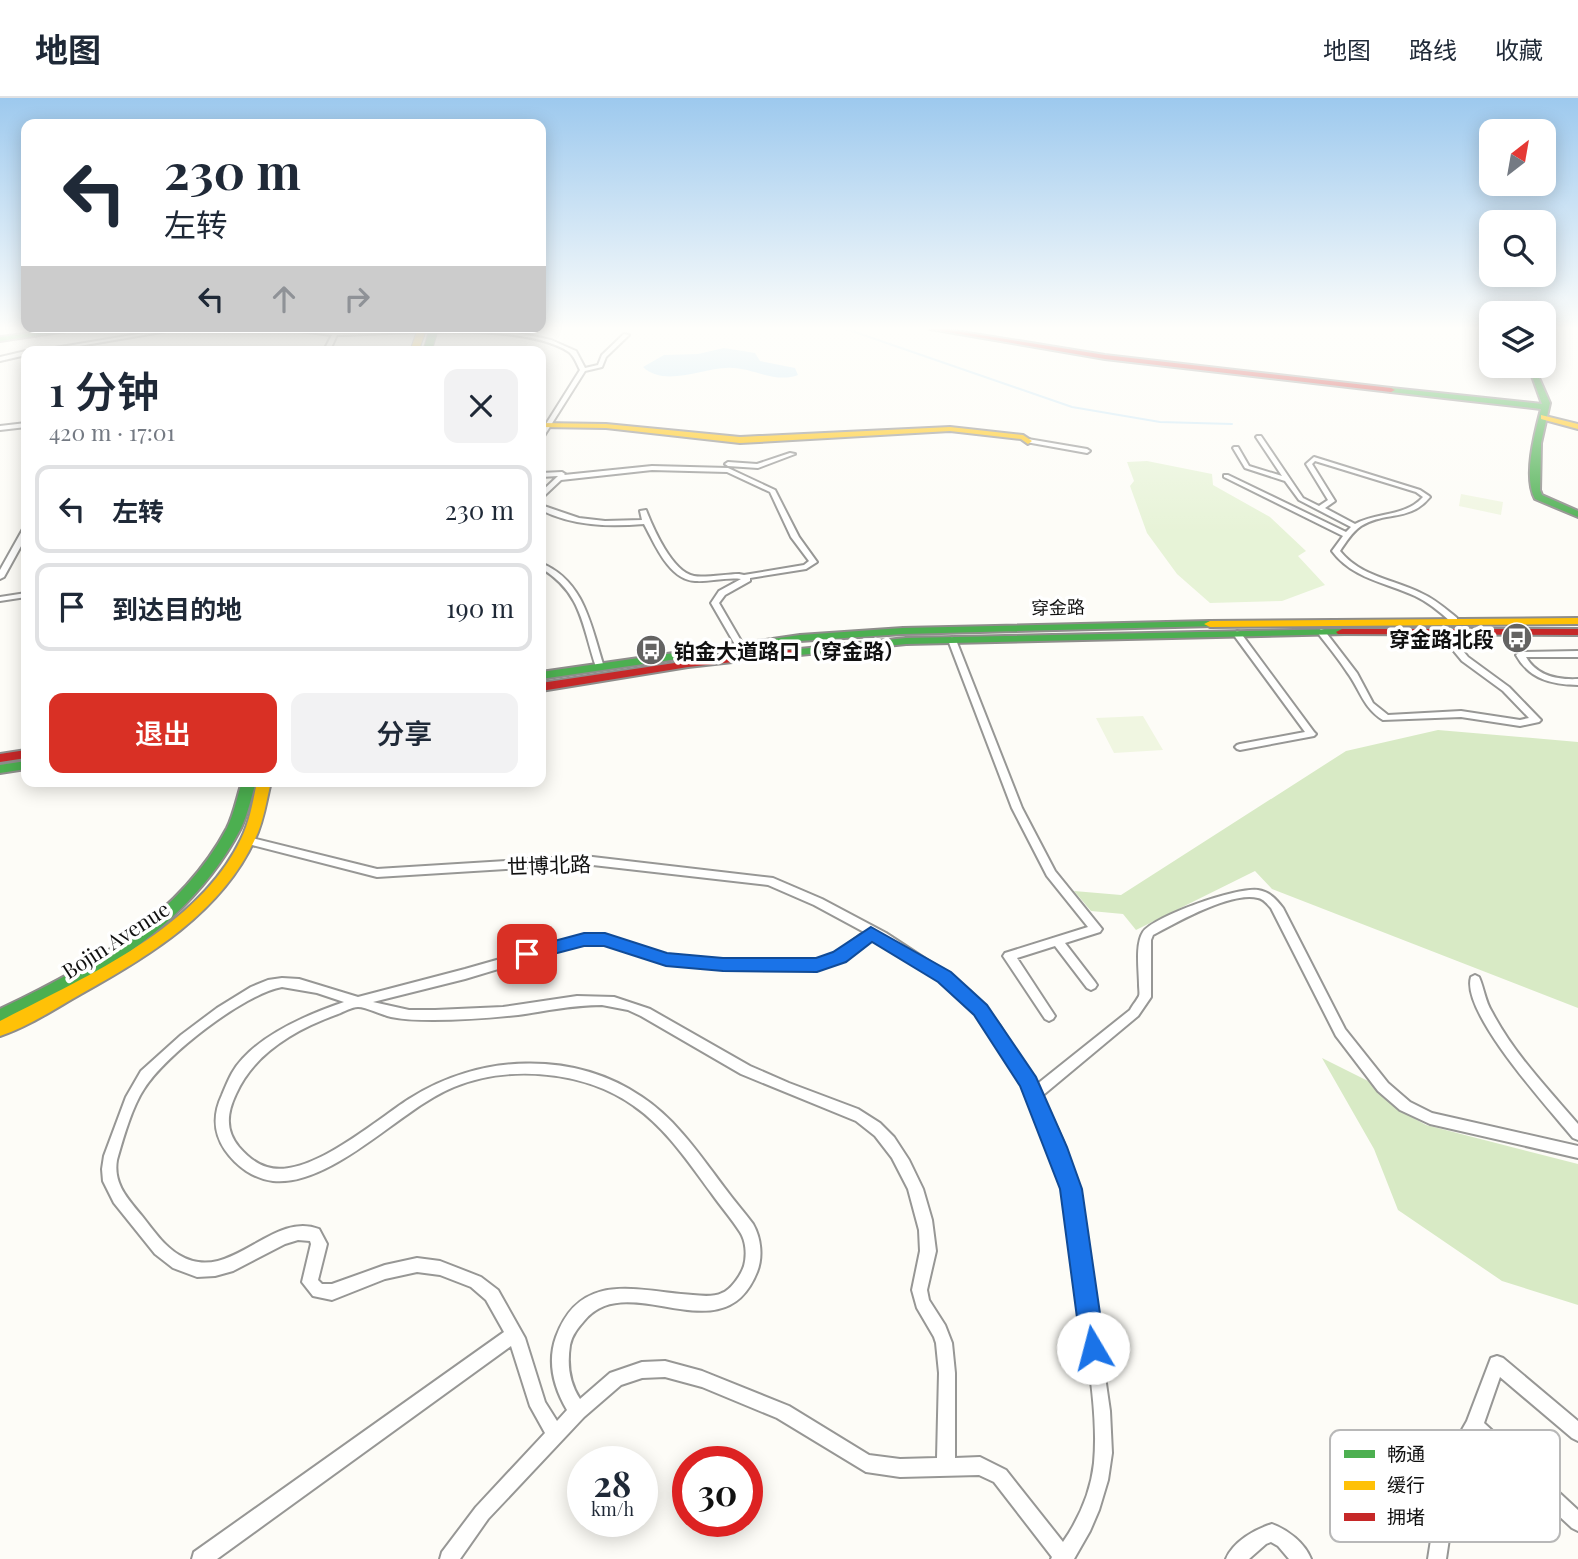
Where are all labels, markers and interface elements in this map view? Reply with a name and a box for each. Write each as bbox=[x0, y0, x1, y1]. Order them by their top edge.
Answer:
text: 地图 bbox=[35, 26, 101, 70]
text: 地图 bbox=[1323, 33, 1371, 65]
text: 路线 bbox=[1409, 33, 1457, 65]
text: 收藏 bbox=[1495, 33, 1543, 65]
north arrow bbox=[1479, 119, 1556, 196]
map controls bbox=[1479, 119, 1556, 378]
text: 230 m bbox=[164, 137, 301, 202]
icon: left bbox=[49, 147, 140, 238]
text: 左转 bbox=[164, 202, 228, 245]
button: search bbox=[1479, 210, 1556, 287]
icon: left bbox=[192, 280, 230, 318]
icon: ahead bbox=[265, 280, 303, 318]
icon: right bbox=[338, 280, 376, 318]
button: layers bbox=[1479, 301, 1556, 378]
text: 1 分钟 bbox=[49, 362, 159, 418]
button: close bbox=[444, 369, 518, 443]
text: 420 m · 17:01 bbox=[49, 416, 175, 447]
icon: left bbox=[53, 490, 91, 528]
text: 230 m bbox=[445, 492, 514, 527]
text: 左转 bbox=[112, 493, 164, 528]
icon: arrive bbox=[53, 588, 91, 626]
text: 190 m bbox=[446, 590, 514, 625]
text: 到达目的地 bbox=[112, 591, 242, 626]
street label: 穿金路 bbox=[1031, 595, 1085, 619]
bus stop icon: 穿金路北段 bbox=[1500, 621, 1534, 655]
place label: 穿金路北段 bbox=[1389, 624, 1494, 652]
bus stop icon: 铂金大道路口（穿金路） bbox=[634, 633, 668, 667]
place label: 铂金大道路口（穿金路） bbox=[674, 636, 905, 664]
button: 退出 bbox=[49, 693, 277, 773]
button: 分享 bbox=[291, 693, 518, 773]
street label: 世博北路 bbox=[507, 849, 591, 879]
street label: Bojin Avenue bbox=[56, 894, 174, 984]
pin bbox=[497, 924, 557, 984]
icon: arrive bbox=[508, 935, 546, 973]
position arrow bbox=[1056, 1311, 1130, 1385]
legend bbox=[1330, 1430, 1560, 1542]
text: 畅通 bbox=[1387, 1440, 1425, 1466]
speed limit sign: 30 bbox=[672, 1446, 763, 1537]
text: 28 bbox=[594, 1459, 631, 1506]
text: 缓行 bbox=[1387, 1471, 1425, 1497]
text: km/h bbox=[591, 1497, 634, 1521]
text: 拥堵 bbox=[1387, 1503, 1425, 1529]

